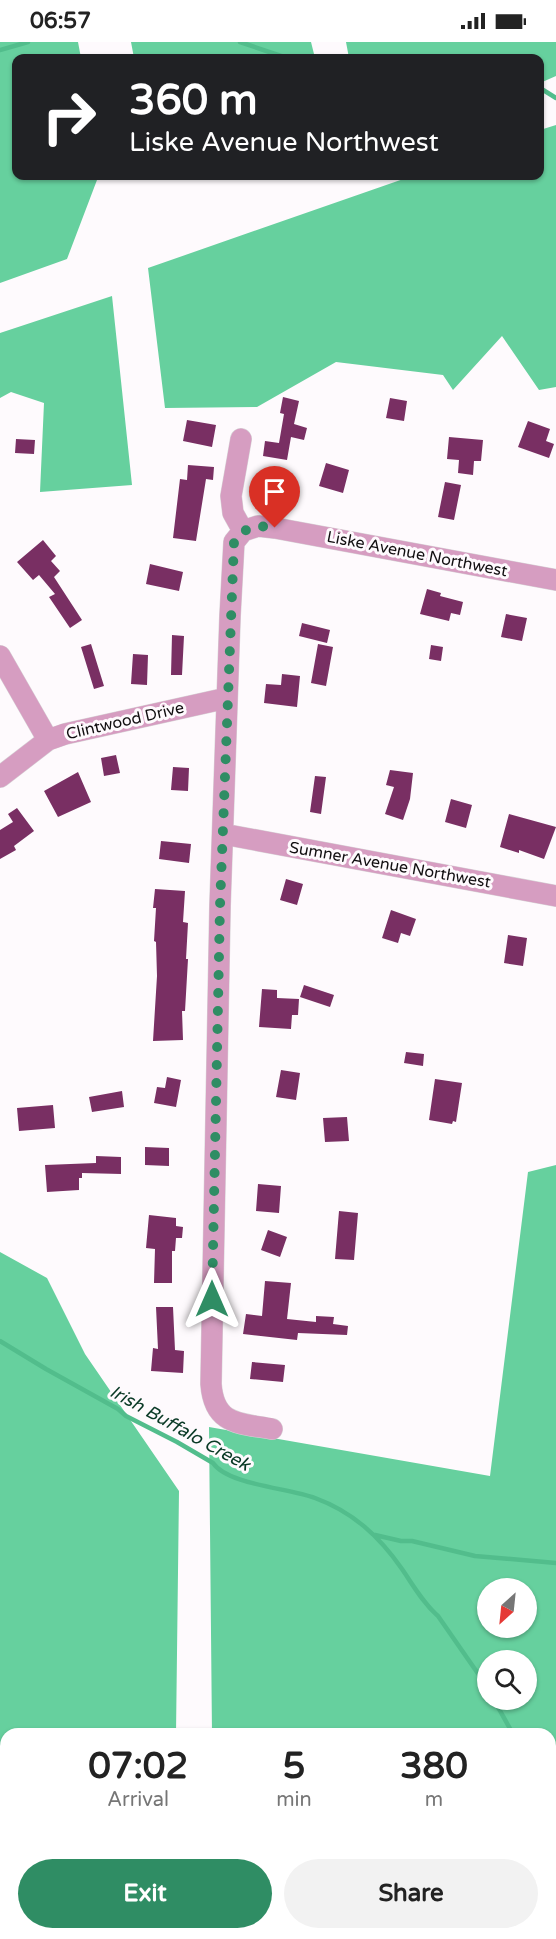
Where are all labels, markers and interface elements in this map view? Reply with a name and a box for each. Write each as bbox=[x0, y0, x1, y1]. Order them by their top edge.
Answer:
text: 06:57 bbox=[30, 8, 91, 34]
text: 360 m bbox=[129, 75, 258, 126]
icon: right bbox=[30, 78, 108, 156]
text: Liske Avenue Northwest bbox=[129, 126, 439, 159]
pin bbox=[249, 466, 300, 528]
icon: arrive bbox=[258, 475, 291, 508]
street label: Liske Avenue Northwest bbox=[325, 527, 509, 581]
street label: Clintwood Drive bbox=[64, 698, 186, 744]
street label: Sumner Avenue Northwest bbox=[288, 837, 492, 893]
position arrow bbox=[180, 1267, 244, 1331]
water label: Irish Buffalo Creek bbox=[106, 1380, 255, 1476]
north arrow bbox=[477, 1578, 537, 1638]
map controls bbox=[477, 1578, 537, 1710]
button: search bbox=[477, 1650, 537, 1710]
text: 07:02 bbox=[88, 1745, 188, 1788]
text: 5 bbox=[283, 1745, 305, 1788]
text: 380 bbox=[400, 1745, 468, 1788]
text: Arrival bbox=[107, 1788, 169, 1812]
text: min bbox=[276, 1788, 312, 1812]
text: m bbox=[425, 1788, 443, 1812]
button: Exit bbox=[18, 1859, 272, 1928]
button: Share bbox=[284, 1859, 538, 1928]

